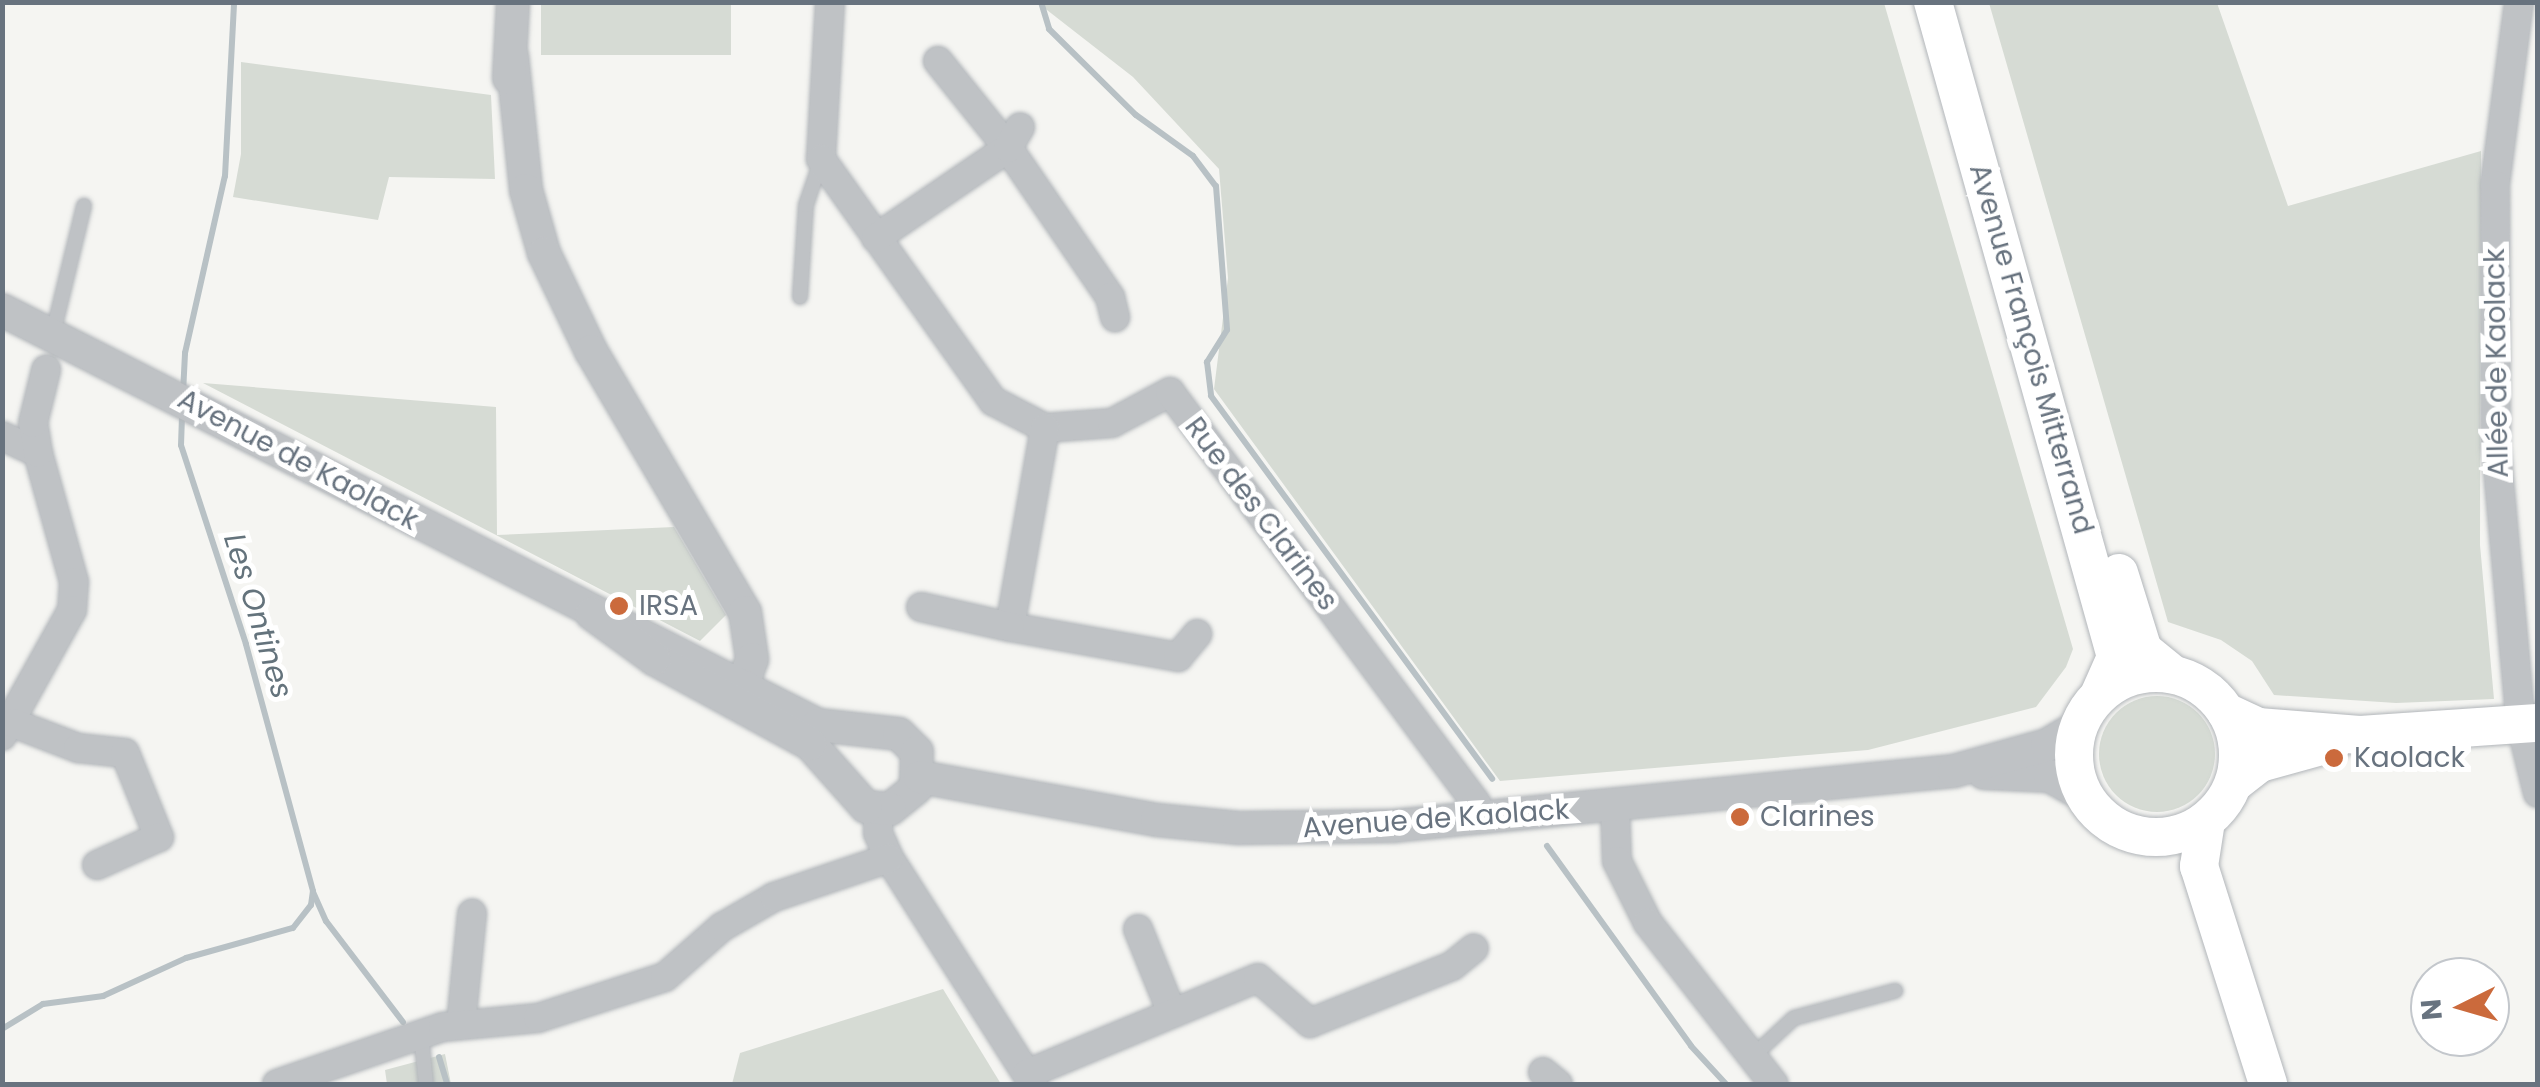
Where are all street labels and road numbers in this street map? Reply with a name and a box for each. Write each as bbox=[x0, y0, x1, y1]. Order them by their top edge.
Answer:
street label: Avenue François Mitterrand bbox=[1962, 160, 2100, 538]
street label: Allée de Kaolack bbox=[2478, 248, 2516, 478]
street label: Avenue de Kaolack bbox=[172, 382, 424, 538]
street label: Rue des Clarines bbox=[1178, 411, 1344, 617]
street label: Avenue de Kaolack bbox=[1302, 793, 1570, 845]

